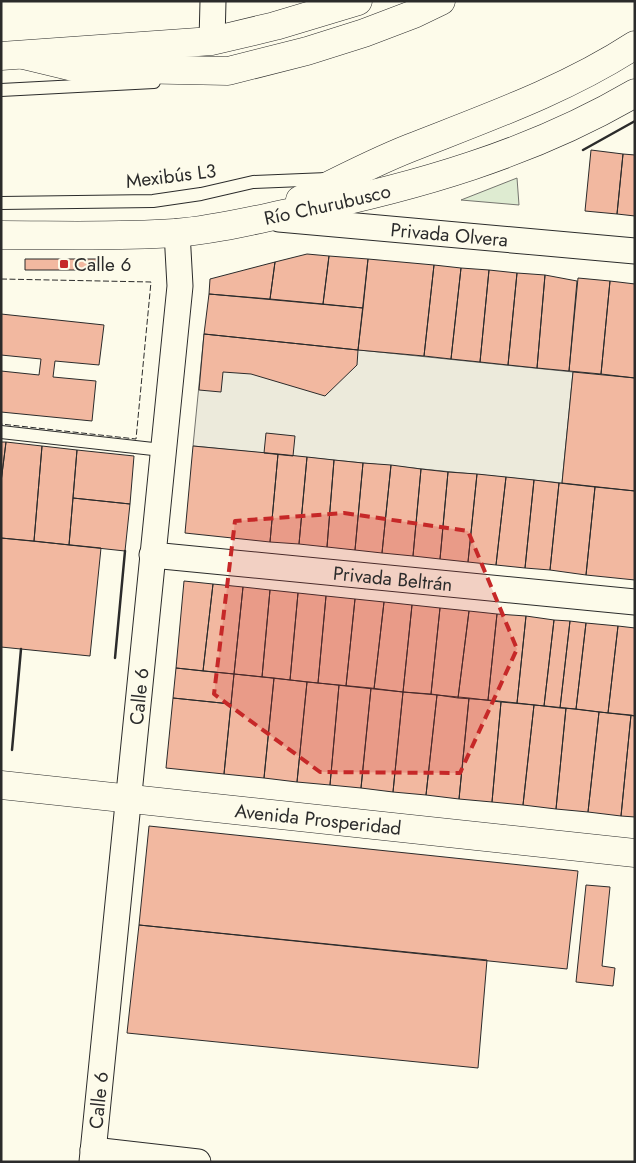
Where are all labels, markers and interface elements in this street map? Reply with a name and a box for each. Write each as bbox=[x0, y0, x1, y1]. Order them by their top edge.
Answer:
street label: Mexibús L3 bbox=[124, 157, 218, 195]
street label: Río Churubusco bbox=[261, 177, 393, 231]
street label: Privada Olvera bbox=[390, 216, 509, 253]
place label: Calle 6 bbox=[74, 251, 131, 278]
marker: Calle 6 bbox=[58, 258, 70, 270]
street label: Privada Beltrán bbox=[332, 559, 454, 598]
street label: Calle 6 bbox=[122, 666, 155, 726]
street label: Avenida Prosperidad bbox=[234, 797, 403, 841]
street label: Calle 6 bbox=[82, 1070, 114, 1130]

